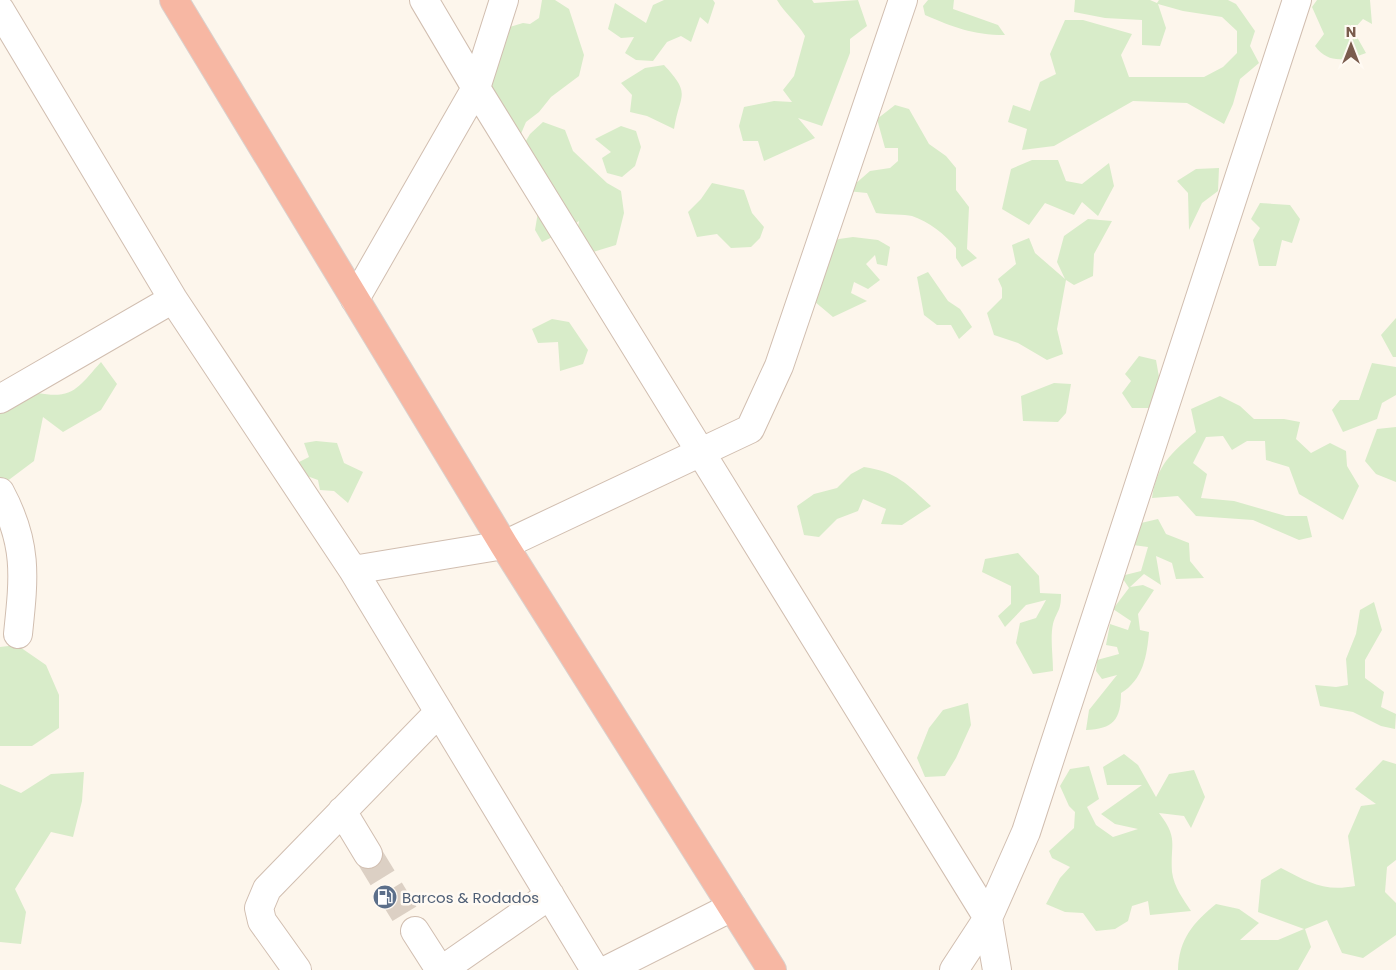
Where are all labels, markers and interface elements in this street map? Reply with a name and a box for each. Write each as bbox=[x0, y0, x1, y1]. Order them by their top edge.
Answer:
north arrow bbox=[1326, 20, 1376, 70]
text: N bbox=[1346, 22, 1356, 42]
fuel station icon: Barcos & Rodados bbox=[372, 884, 398, 910]
place label: Barcos & Rodados bbox=[402, 887, 539, 908]

